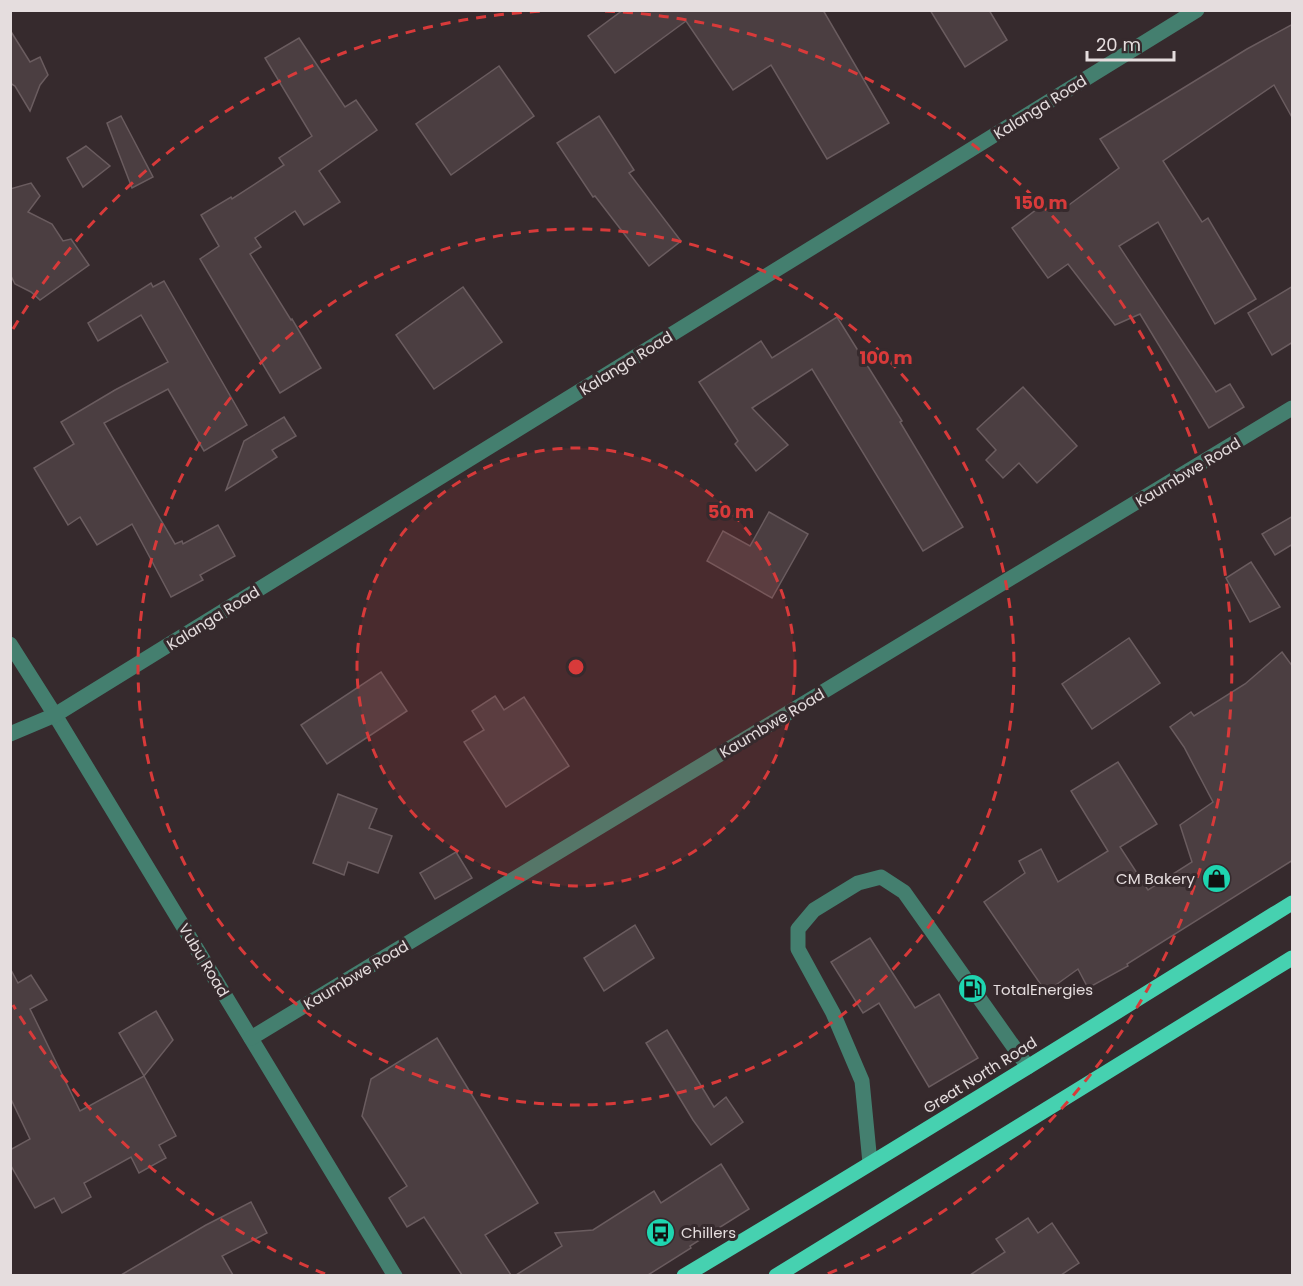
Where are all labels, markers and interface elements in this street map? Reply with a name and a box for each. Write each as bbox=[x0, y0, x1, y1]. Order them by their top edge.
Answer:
scale bar bbox=[1087, 24, 1174, 62]
text: 20 m bbox=[1096, 32, 1141, 57]
street label: Kalanga Road bbox=[990, 70, 1090, 144]
text: 150 m bbox=[1014, 190, 1068, 215]
street label: Kalanga Road bbox=[576, 326, 676, 400]
text: 100 m bbox=[859, 345, 913, 370]
street label: Kaumbwe Road bbox=[1132, 432, 1244, 512]
text: 50 m bbox=[708, 499, 754, 524]
street label: Kalanga Road bbox=[163, 581, 263, 655]
centre of rings bbox=[566, 657, 586, 677]
street label: Kaumbwe Road bbox=[716, 683, 828, 763]
shop icon: CM Bakery bbox=[1200, 862, 1232, 894]
place label: CM Bakery bbox=[1116, 868, 1196, 889]
street label: Vubu Road bbox=[174, 919, 234, 1001]
street label: Kaumbwe Road bbox=[300, 935, 412, 1015]
fuel station icon: TotalEnergies bbox=[956, 973, 988, 1005]
place label: TotalEnergies bbox=[993, 979, 1093, 1000]
street label: Great North Road bbox=[919, 1032, 1041, 1118]
bus stop icon: Chillers bbox=[644, 1216, 676, 1248]
place label: Chillers bbox=[681, 1222, 736, 1243]

